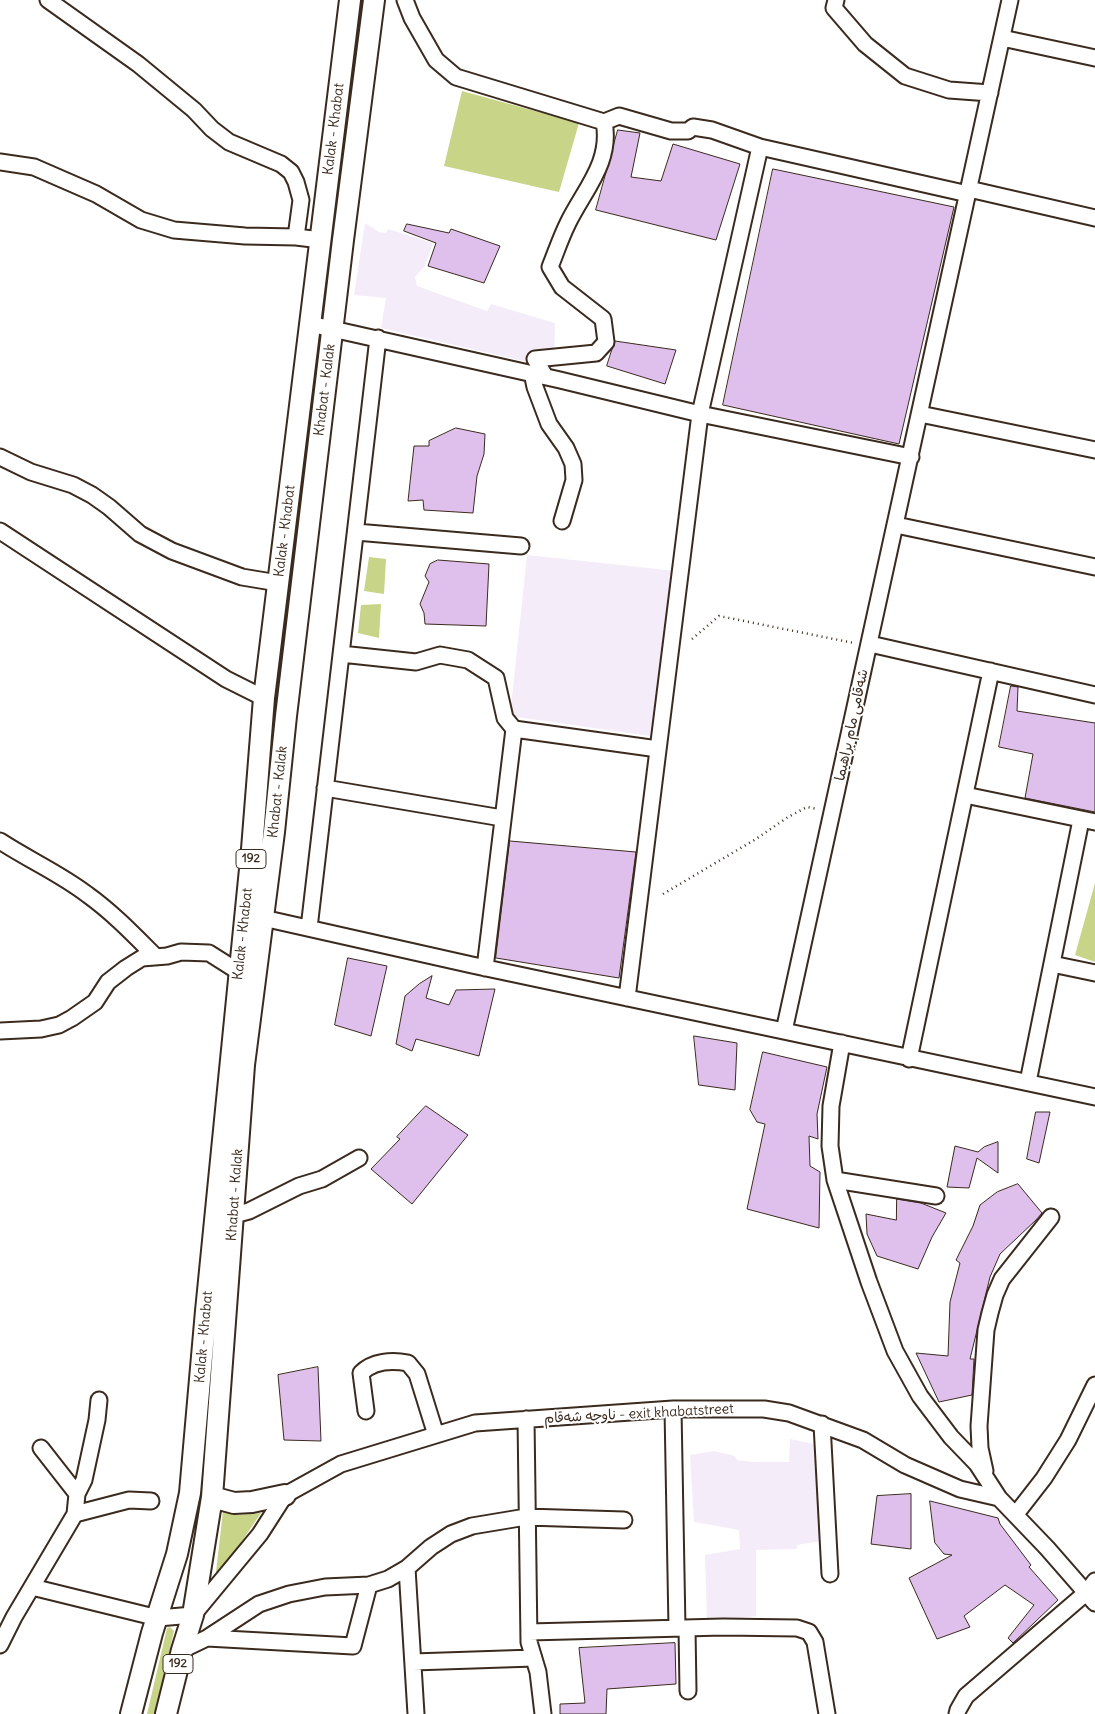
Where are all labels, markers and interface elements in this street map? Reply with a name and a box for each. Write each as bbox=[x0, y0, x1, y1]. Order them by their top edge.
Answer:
street label: Kalak - Khabat bbox=[320, 82, 348, 176]
street label: Khabat - Kalak bbox=[311, 343, 339, 437]
street label: Kalak - Khabat bbox=[271, 484, 299, 578]
street label: شەقامی مام براهیما bbox=[832, 668, 872, 782]
street label: Khabat - Kalak bbox=[265, 745, 291, 839]
road number: 192 bbox=[236, 850, 266, 869]
street label: Kalak - Khabat bbox=[230, 887, 256, 981]
street label: Khabat - Kalak bbox=[223, 1148, 247, 1242]
street label: Kalak - Khabat bbox=[192, 1290, 216, 1384]
street label: ناوچە شەقام - exit khabatstreet bbox=[544, 1401, 734, 1427]
road number: 192 bbox=[163, 1655, 193, 1674]

